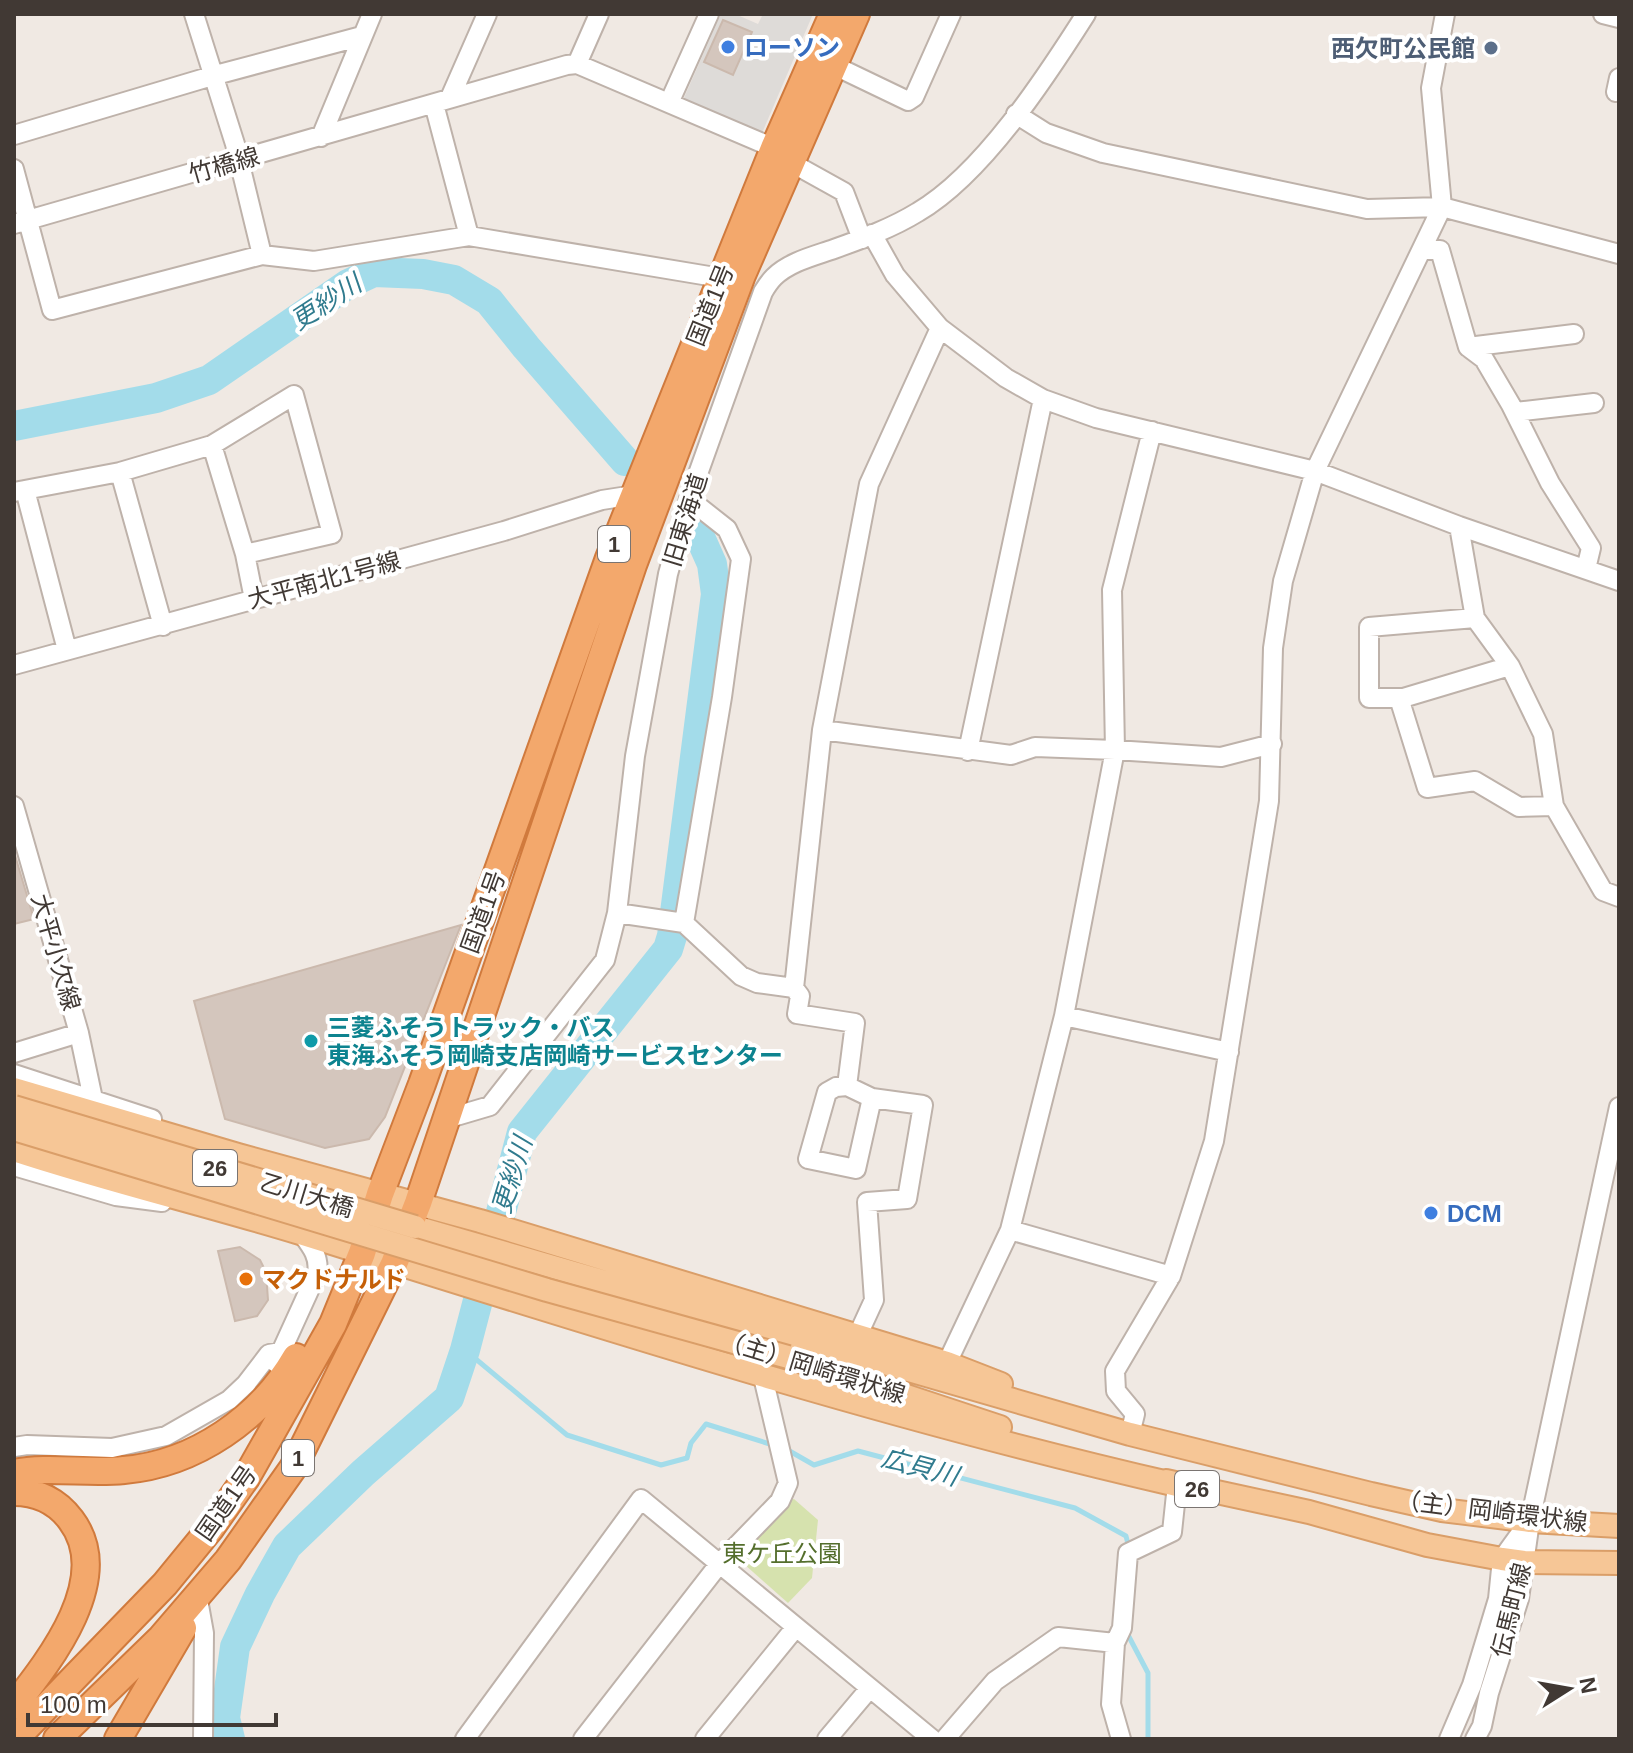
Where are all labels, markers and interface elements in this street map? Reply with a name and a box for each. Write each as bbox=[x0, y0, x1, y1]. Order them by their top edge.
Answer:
place label: ローソン bbox=[744, 34, 840, 61]
place label: 西欠町公民館 bbox=[1331, 35, 1475, 62]
marker: ローソン bbox=[719, 38, 737, 56]
marker: 西欠町公民館 bbox=[1482, 39, 1500, 57]
street label: 竹橋線 bbox=[186, 142, 262, 188]
street label: 国道1号 bbox=[681, 260, 739, 350]
water label: 更紗川 bbox=[285, 267, 369, 336]
street label: 旧東海道 bbox=[658, 470, 712, 570]
road number: 1 bbox=[598, 526, 630, 562]
street label: 大平南北1号線 bbox=[245, 547, 403, 613]
street label: 国道1号 bbox=[456, 867, 510, 957]
street label: 大平小欠線 bbox=[26, 891, 86, 1013]
place label: 三菱ふそうトラック・バス 東海ふそう岡崎支店岡崎サービスセンター bbox=[327, 1014, 783, 1069]
marker: 三菱ふそうトラック・バス 東海ふそう岡崎支店岡崎サービスセンター bbox=[302, 1032, 320, 1050]
water label: 更紗川 bbox=[486, 1130, 539, 1217]
road number: 26 bbox=[193, 1150, 237, 1186]
street label: 乙川大橋 bbox=[257, 1168, 357, 1222]
place label: DCM bbox=[1447, 1200, 1502, 1227]
marker: DCM bbox=[1422, 1204, 1440, 1222]
place label: マクドナルド bbox=[262, 1266, 406, 1293]
marker: マクドナルド bbox=[237, 1270, 255, 1288]
street label: （主）岡崎環状線 bbox=[717, 1326, 909, 1408]
road number: 1 bbox=[282, 1440, 314, 1476]
water label: 広貝川 bbox=[878, 1442, 964, 1492]
street label: 国道1号 bbox=[190, 1460, 262, 1546]
road number: 26 bbox=[1175, 1471, 1219, 1507]
street label: （主）岡崎環状線 bbox=[1395, 1486, 1589, 1536]
park label: 東ケ丘公園 bbox=[722, 1540, 842, 1567]
street label: 伝馬町線 bbox=[1486, 1560, 1536, 1660]
north arrow bbox=[1529, 1649, 1609, 1729]
text: N bbox=[1574, 1675, 1602, 1695]
scale bar bbox=[28, 1677, 276, 1727]
text: 100 m bbox=[40, 1691, 107, 1718]

